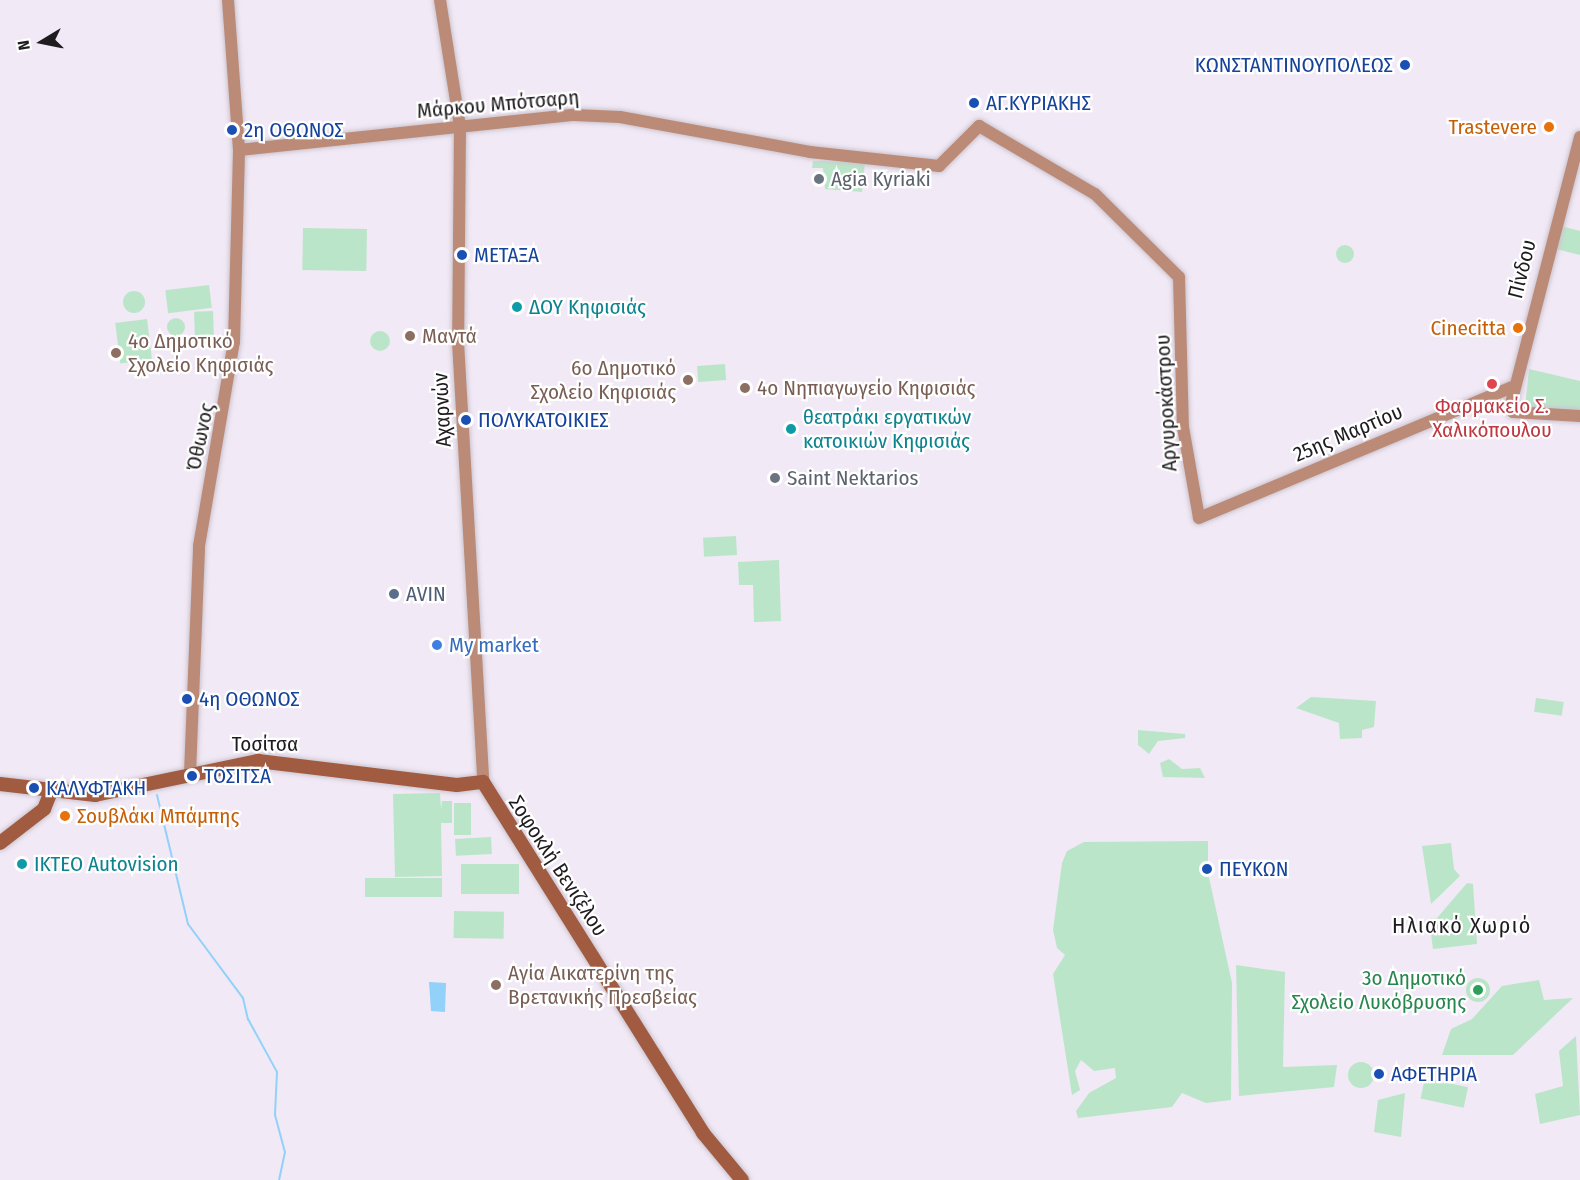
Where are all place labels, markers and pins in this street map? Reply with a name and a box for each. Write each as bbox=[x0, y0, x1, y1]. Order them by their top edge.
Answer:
place label: ΚΩΝΣΤΑΝΤΙΝΟΥΠΟΛΕΩΣ bbox=[1195, 52, 1393, 78]
marker: ΚΩΝΣΤΑΝΤΙΝΟΥΠΟΛΕΩΣ bbox=[1398, 58, 1412, 72]
place label: ΑΓ.ΚΥΡΙΑΚΗΣ bbox=[986, 90, 1091, 116]
marker: ΑΓ.ΚΥΡΙΑΚΗΣ bbox=[967, 96, 981, 110]
place label: Trastevere bbox=[1449, 114, 1537, 140]
place label: 2η ΟΘΩΝΟΣ bbox=[244, 117, 344, 143]
marker: Trastevere bbox=[1542, 120, 1556, 134]
marker: 2η ΟΘΩΝΟΣ bbox=[225, 123, 239, 137]
place label: Agia Kyriaki bbox=[831, 166, 931, 192]
marker: Agia Kyriaki bbox=[812, 172, 826, 186]
place label: ΜΕΤΑΞΑ bbox=[474, 242, 539, 268]
marker: ΜΕΤΑΞΑ bbox=[455, 248, 469, 262]
place label: ΔΟΥ Κηφισιάς bbox=[529, 294, 646, 320]
marker: ΔΟΥ Κηφισιάς bbox=[510, 300, 524, 314]
place label: Cinecitta bbox=[1430, 315, 1506, 341]
marker: Cinecitta bbox=[1511, 321, 1525, 335]
place label: Μαντά bbox=[422, 323, 477, 349]
place label: 4ο Δημοτικό Σχολείο Κηφισιάς bbox=[128, 328, 273, 378]
marker: Μαντά bbox=[403, 329, 417, 343]
marker: 4ο Δημοτικό Σχολείο Κηφισιάς bbox=[109, 346, 123, 360]
place label: 6ο Δημοτικό Σχολείο Κηφισιάς bbox=[531, 355, 676, 405]
marker: 6ο Δημοτικό Σχολείο Κηφισιάς bbox=[681, 373, 695, 387]
place label: 4ο Νηπιαγωγείο Κηφισιάς bbox=[757, 375, 975, 401]
marker: Φαρμακείο Σ. Χαλικόπουλου bbox=[1485, 377, 1499, 391]
marker: 4ο Νηπιαγωγείο Κηφισιάς bbox=[738, 381, 752, 395]
place label: Φαρμακείο Σ. Χαλικόπουλου bbox=[1432, 393, 1552, 443]
place label: θεατράκι εργατικών κατοικιών Κηφισιάς bbox=[803, 404, 971, 454]
place label: ΠΟΛΥΚΑΤΟΙΚΙΕΣ bbox=[478, 407, 609, 433]
marker: ΠΟΛΥΚΑΤΟΙΚΙΕΣ bbox=[459, 413, 473, 427]
marker: θεατράκι εργατικών κατοικιών Κηφισιάς bbox=[784, 422, 798, 436]
place label: Saint Nektarios bbox=[787, 465, 918, 491]
marker: Saint Nektarios bbox=[768, 471, 782, 485]
place label: AVIN bbox=[406, 581, 446, 607]
marker: AVIN bbox=[387, 587, 401, 601]
place label: My market bbox=[449, 632, 539, 658]
marker: My market bbox=[430, 638, 444, 652]
place label: 4η ΟΘΩΝΟΣ bbox=[199, 686, 300, 712]
marker: 4η ΟΘΩΝΟΣ bbox=[180, 692, 194, 706]
place label: ΤΟΣΙΤΣΑ bbox=[204, 763, 271, 789]
marker: ΤΟΣΙΤΣΑ bbox=[185, 769, 199, 783]
place label: ΚΑΛΥΦΤΑΚΗ bbox=[46, 775, 146, 801]
marker: ΚΑΛΥΦΤΑΚΗ bbox=[27, 781, 41, 795]
place label: Σουβλάκι Μπάμπης bbox=[77, 803, 239, 829]
marker: Σουβλάκι Μπάμπης bbox=[58, 809, 72, 823]
place label: ΙΚΤΕΟ Autovision bbox=[34, 851, 179, 877]
place label: ΠΕΥΚΩΝ bbox=[1219, 856, 1289, 882]
marker: ΙΚΤΕΟ Autovision bbox=[15, 857, 29, 871]
marker: ΠΕΥΚΩΝ bbox=[1200, 862, 1214, 876]
place label: Αγία Αικατερίνη της Βρετανικής Πρεσβείας bbox=[508, 960, 697, 1010]
place label: 3ο Δημοτικό Σχολείο Λυκόβρυσης bbox=[1291, 965, 1466, 1015]
marker: Αγία Αικατερίνη της Βρετανικής Πρεσβείας bbox=[489, 978, 503, 992]
marker: 3ο Δημοτικό Σχολείο Λυκόβρυσης bbox=[1471, 983, 1485, 997]
place label: ΑΦΕΤΗΡΙΑ bbox=[1391, 1061, 1477, 1087]
marker: ΑΦΕΤΗΡΙΑ bbox=[1372, 1067, 1386, 1081]

